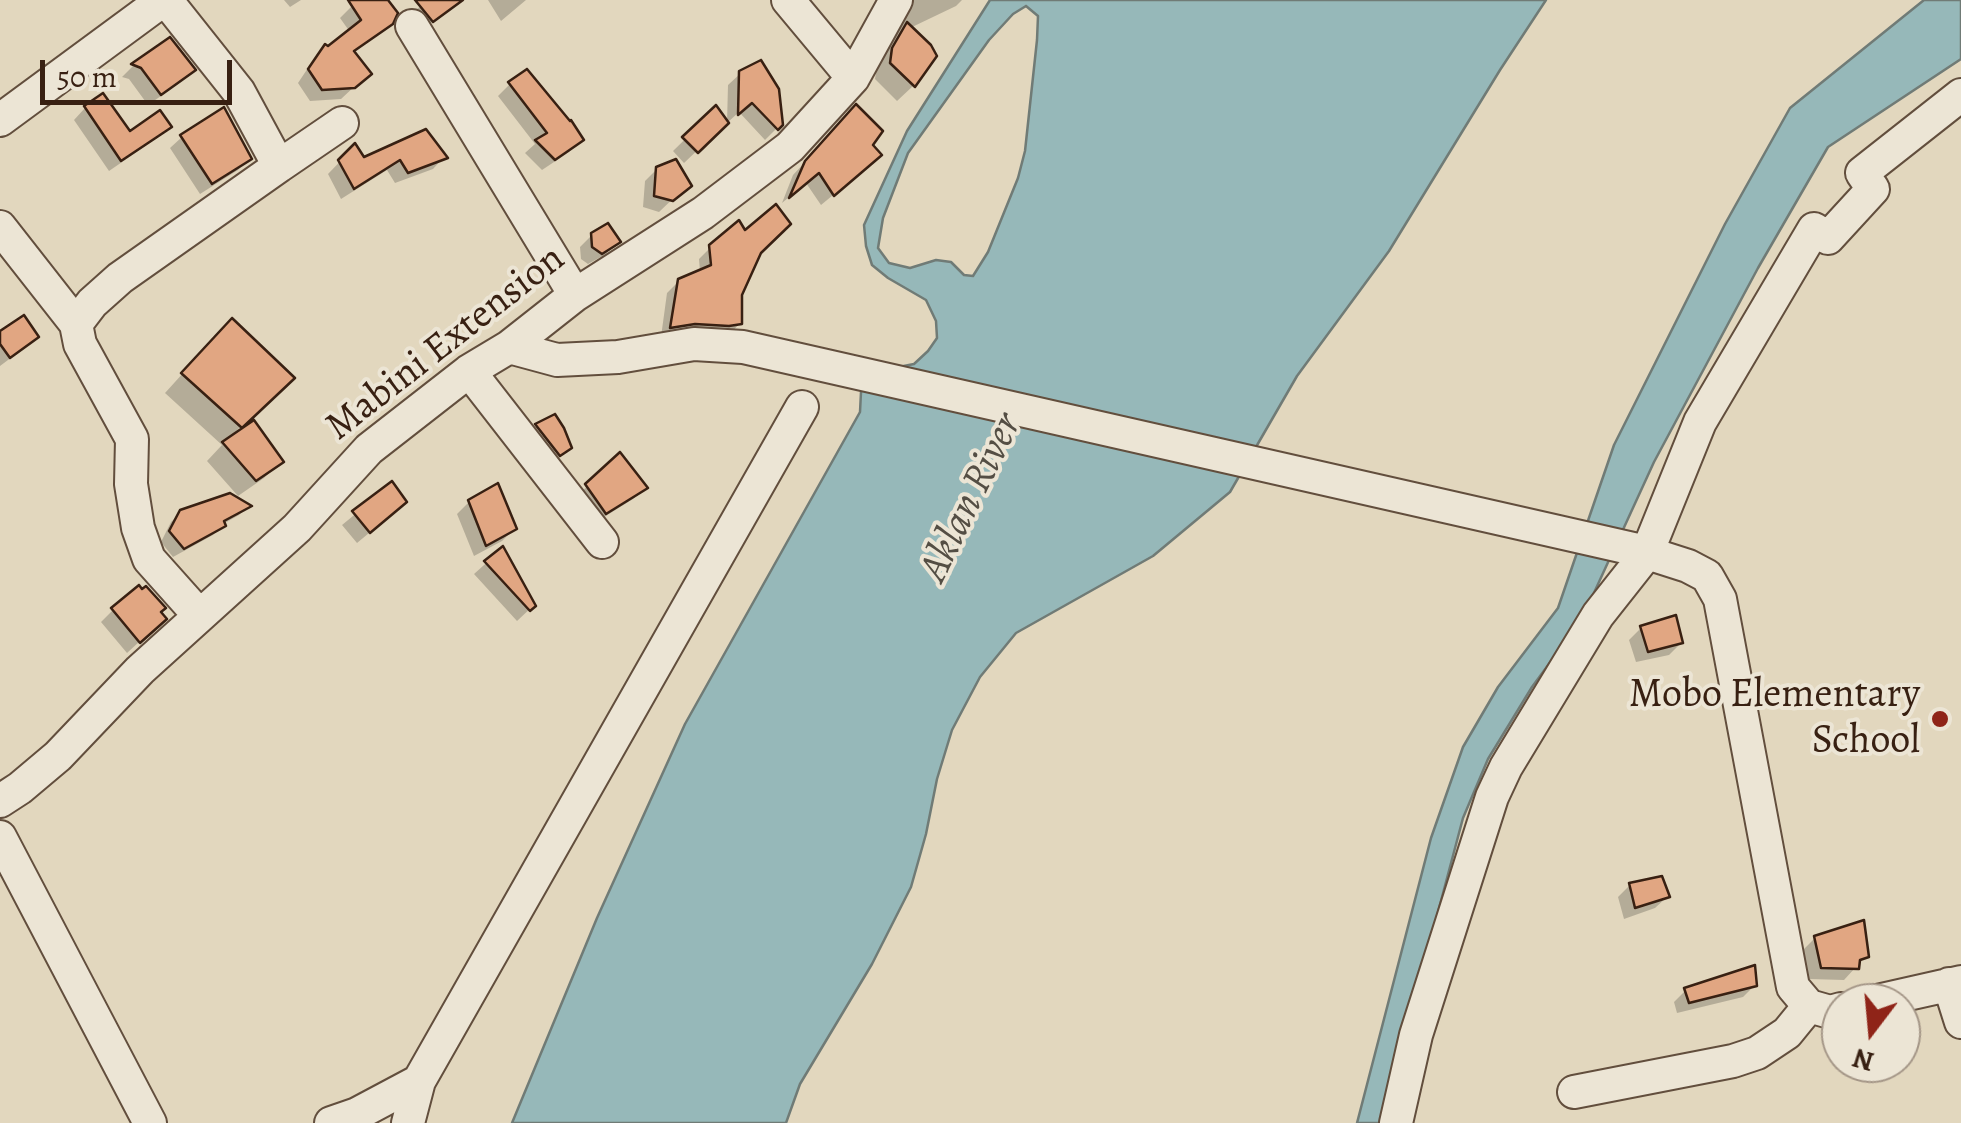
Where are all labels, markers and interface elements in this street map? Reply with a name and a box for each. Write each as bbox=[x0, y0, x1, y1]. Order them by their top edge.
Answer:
scale bar bbox=[45, 40, 238, 102]
text: 50 m bbox=[57, 57, 117, 97]
street label: Mabini Extension bbox=[317, 236, 575, 452]
water label: Aklan River bbox=[910, 406, 1034, 590]
place label: Mobo Elementary School bbox=[1629, 672, 1920, 766]
marker: Mobo Elementary School bbox=[1929, 708, 1951, 730]
north arrow bbox=[1821, 983, 1921, 1083]
text: N bbox=[1848, 1039, 1878, 1081]

